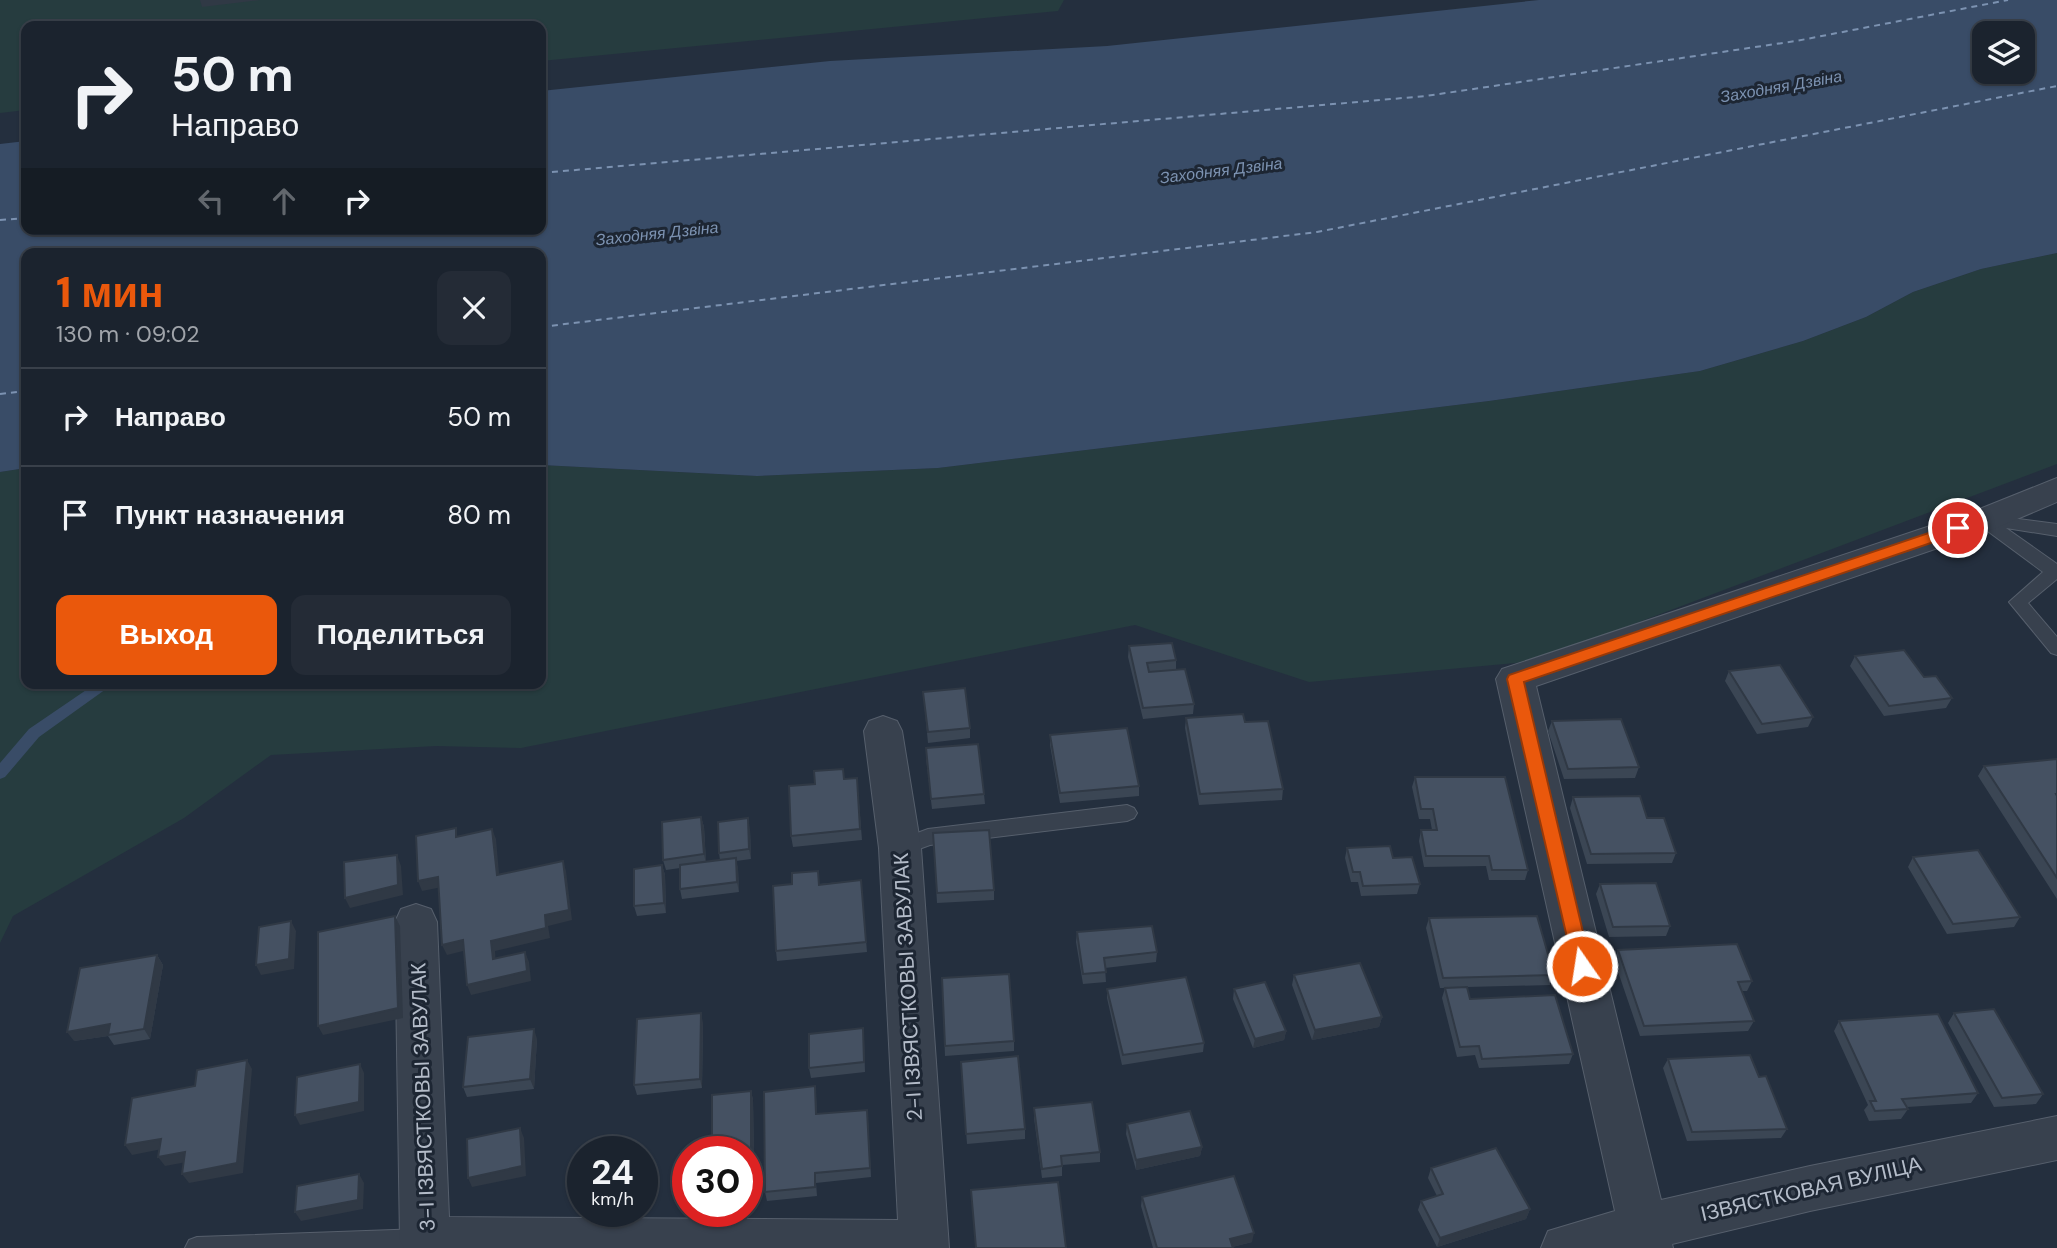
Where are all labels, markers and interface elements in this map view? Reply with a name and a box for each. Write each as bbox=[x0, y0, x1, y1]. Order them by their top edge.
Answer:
map controls bbox=[1972, 21, 2035, 84]
button: layers bbox=[1972, 21, 2035, 84]
text: 50 m bbox=[171, 42, 294, 106]
icon: right bbox=[56, 49, 147, 140]
water label: Заходняя Дзвіна bbox=[1719, 65, 1844, 108]
text: Направо bbox=[171, 104, 299, 146]
water label: Заходняя Дзвіна bbox=[1159, 153, 1284, 188]
icon: left bbox=[192, 182, 230, 220]
icon: ahead bbox=[265, 182, 303, 220]
icon: right bbox=[338, 182, 376, 220]
water label: Заходняя Дзвіна bbox=[595, 217, 720, 250]
text: 1 мин bbox=[56, 265, 164, 320]
button: close bbox=[437, 271, 511, 345]
text: 130 m · 09:02 bbox=[56, 319, 199, 349]
icon: right bbox=[56, 398, 94, 436]
text: Направо bbox=[115, 400, 226, 434]
text: 50 m bbox=[447, 400, 511, 434]
icon: arrive bbox=[56, 496, 94, 534]
text: Пункт назначения bbox=[115, 498, 345, 532]
text: 80 m bbox=[447, 498, 511, 532]
pin bbox=[1928, 498, 1988, 558]
icon: arrive bbox=[1939, 509, 1977, 547]
button: Выход bbox=[56, 595, 277, 675]
button: Поделиться bbox=[291, 595, 511, 675]
street label: 2-І ІЗВЯСТКОВЫ ЗАВУЛАК bbox=[887, 852, 929, 1122]
position arrow bbox=[1545, 929, 1619, 1003]
street label: 3-І ІЗВЯСТКОВЫ ЗАВУЛАК bbox=[404, 962, 442, 1232]
speed limit sign: 30 bbox=[672, 1136, 763, 1227]
text: 24 bbox=[591, 1149, 634, 1195]
street label: ІЗВЯСТКОВАЯ ВУЛІЦА bbox=[1698, 1150, 1924, 1228]
text: km/h bbox=[591, 1187, 634, 1211]

